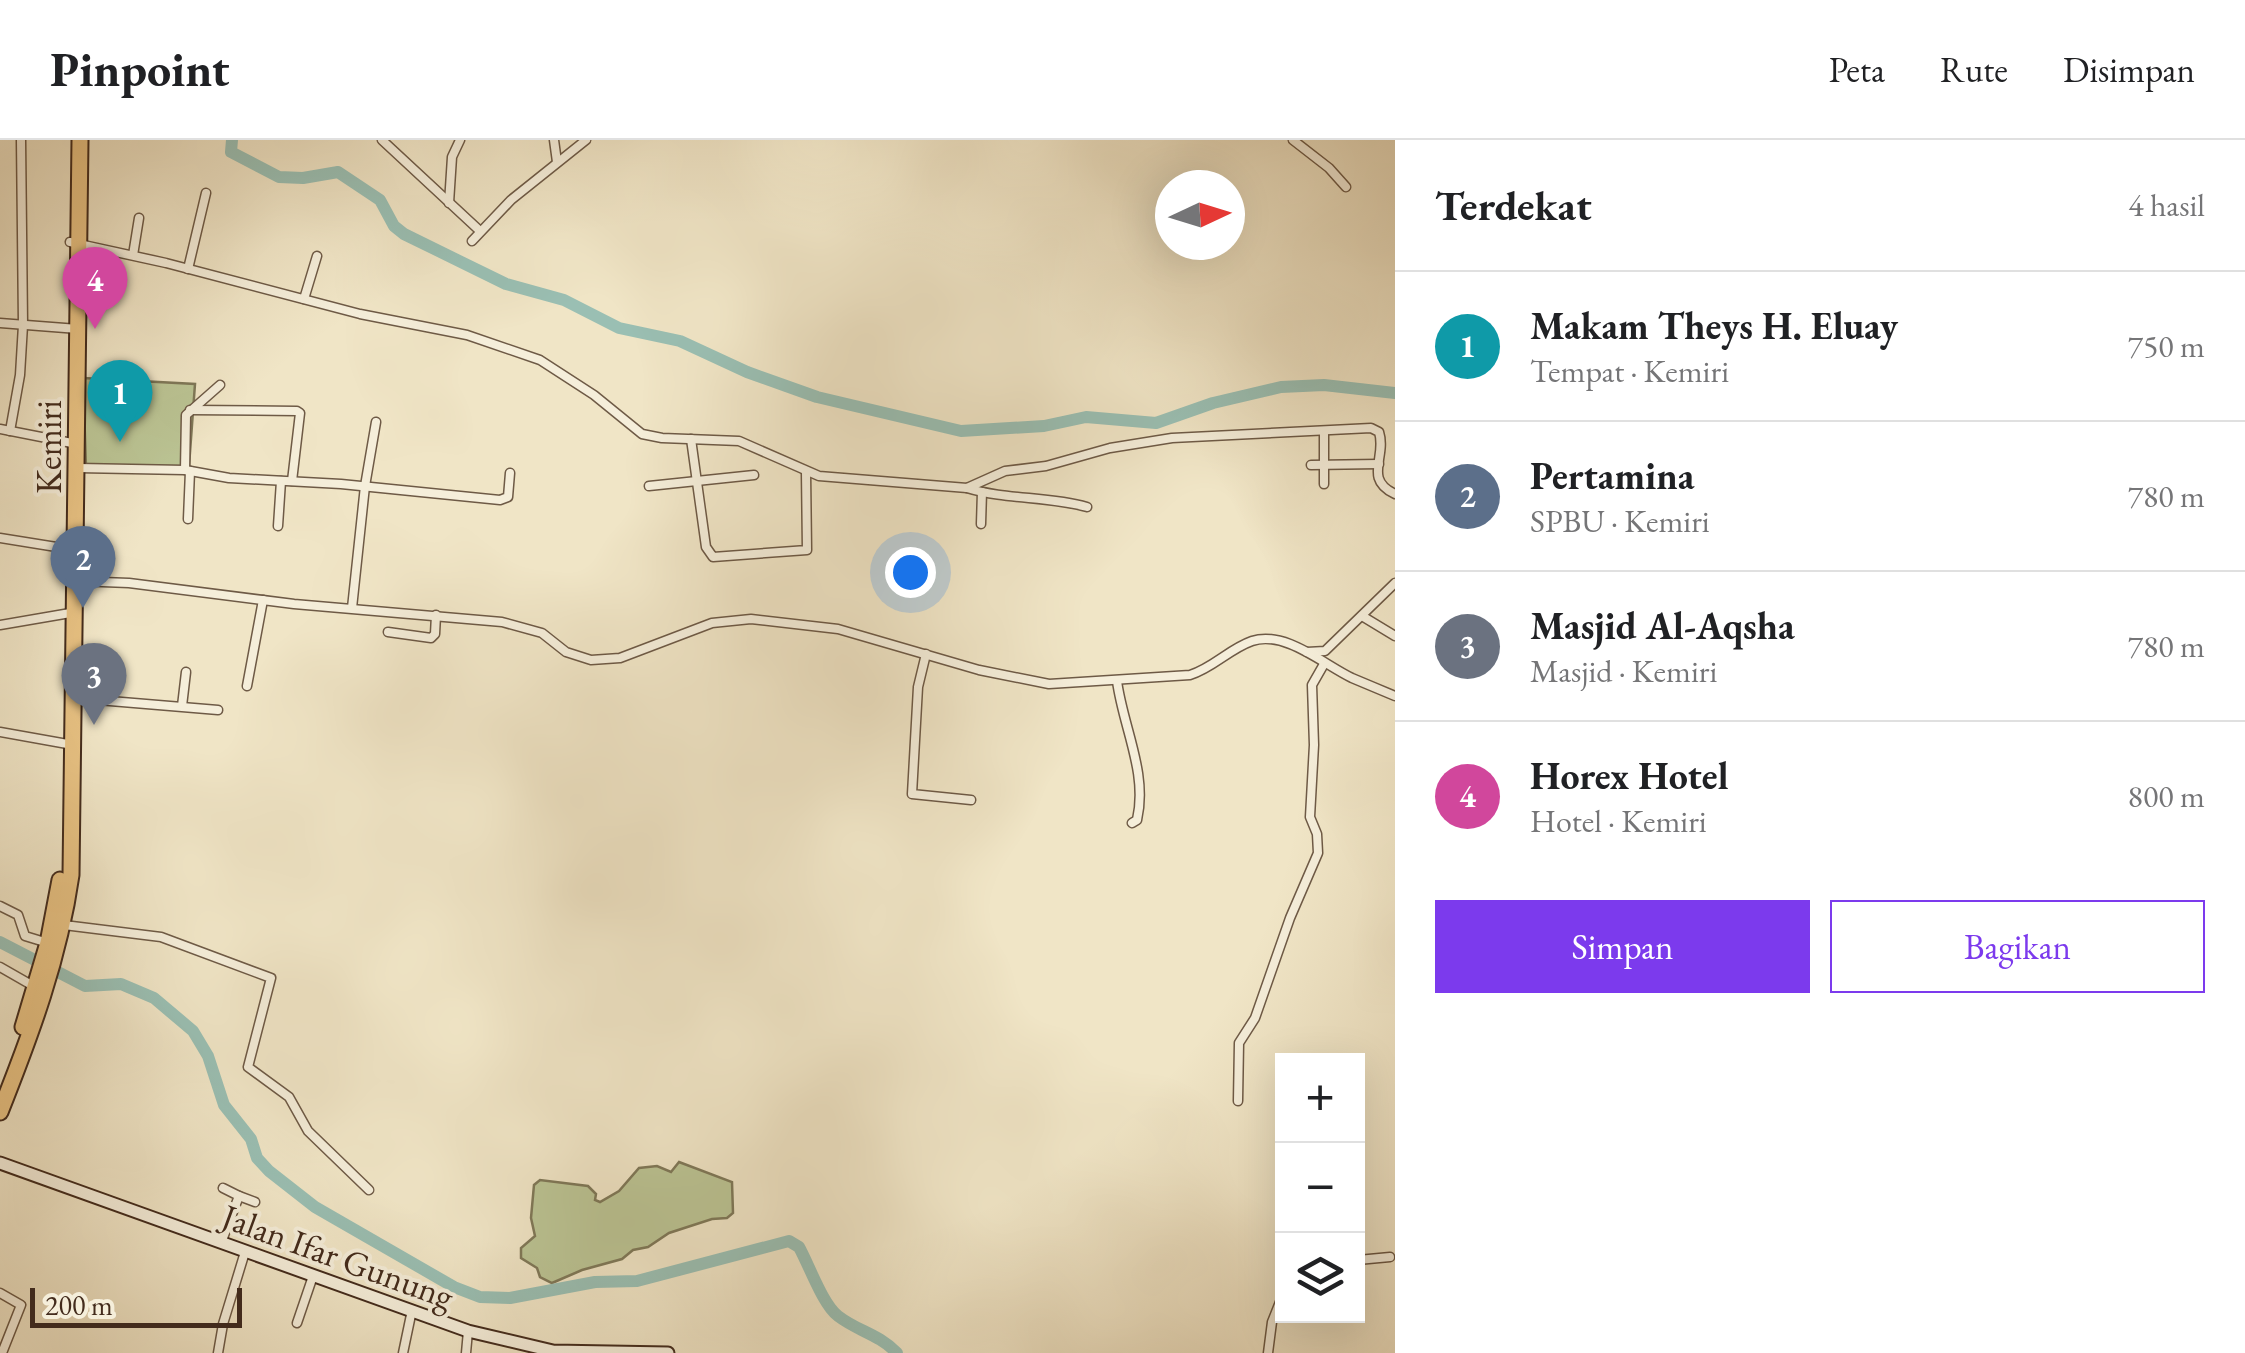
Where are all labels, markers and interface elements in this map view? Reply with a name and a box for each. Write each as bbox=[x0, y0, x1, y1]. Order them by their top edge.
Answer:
text: Pinpoint bbox=[50, 38, 230, 100]
text: Peta bbox=[1829, 47, 1885, 92]
text: Rute bbox=[1940, 47, 2008, 92]
text: Disimpan bbox=[2063, 47, 2195, 92]
north arrow bbox=[1155, 170, 1245, 260]
text: Terdekat bbox=[1435, 178, 1592, 233]
text: 4 hasil bbox=[2128, 184, 2205, 226]
pin: 4 bbox=[62, 246, 128, 329]
text: Makam Theys H. Eluay bbox=[1530, 301, 1898, 350]
text: 1 bbox=[1459, 325, 1476, 367]
text: 750 m bbox=[2128, 325, 2205, 367]
text: Tempat · Kemiri bbox=[1530, 350, 1729, 392]
pin: 1 bbox=[88, 360, 152, 442]
street label: Kemiri bbox=[26, 400, 71, 494]
text: Pertamina bbox=[1530, 451, 1694, 500]
text: 2 bbox=[1459, 475, 1476, 517]
text: 780 m bbox=[2128, 475, 2205, 517]
text: SPBU · Kemiri bbox=[1530, 500, 1710, 542]
pin: 2 bbox=[51, 526, 116, 608]
your location bbox=[885, 547, 936, 598]
text: Masjid Al-Aqsha bbox=[1530, 601, 1795, 650]
text: 3 bbox=[1459, 625, 1476, 667]
text: 780 m bbox=[2128, 625, 2205, 667]
pin: 3 bbox=[62, 642, 126, 725]
text: Masjid · Kemiri bbox=[1530, 650, 1717, 692]
text: Horex Hotel bbox=[1530, 751, 1728, 800]
text: 4 bbox=[1459, 775, 1476, 817]
text: 800 m bbox=[2128, 775, 2205, 817]
text: Hotel · Kemiri bbox=[1530, 800, 1707, 842]
button: Simpan bbox=[1435, 900, 1810, 993]
button: Bagikan bbox=[1830, 900, 2205, 993]
map controls bbox=[1275, 1053, 1365, 1323]
button: + bbox=[1275, 1053, 1365, 1143]
button: − bbox=[1275, 1143, 1365, 1233]
street label: Jalan Ifar Gunung bbox=[213, 1192, 461, 1319]
button: layers bbox=[1275, 1233, 1365, 1323]
scale bar bbox=[30, 1283, 242, 1328]
text: 200 m bbox=[45, 1287, 113, 1323]

